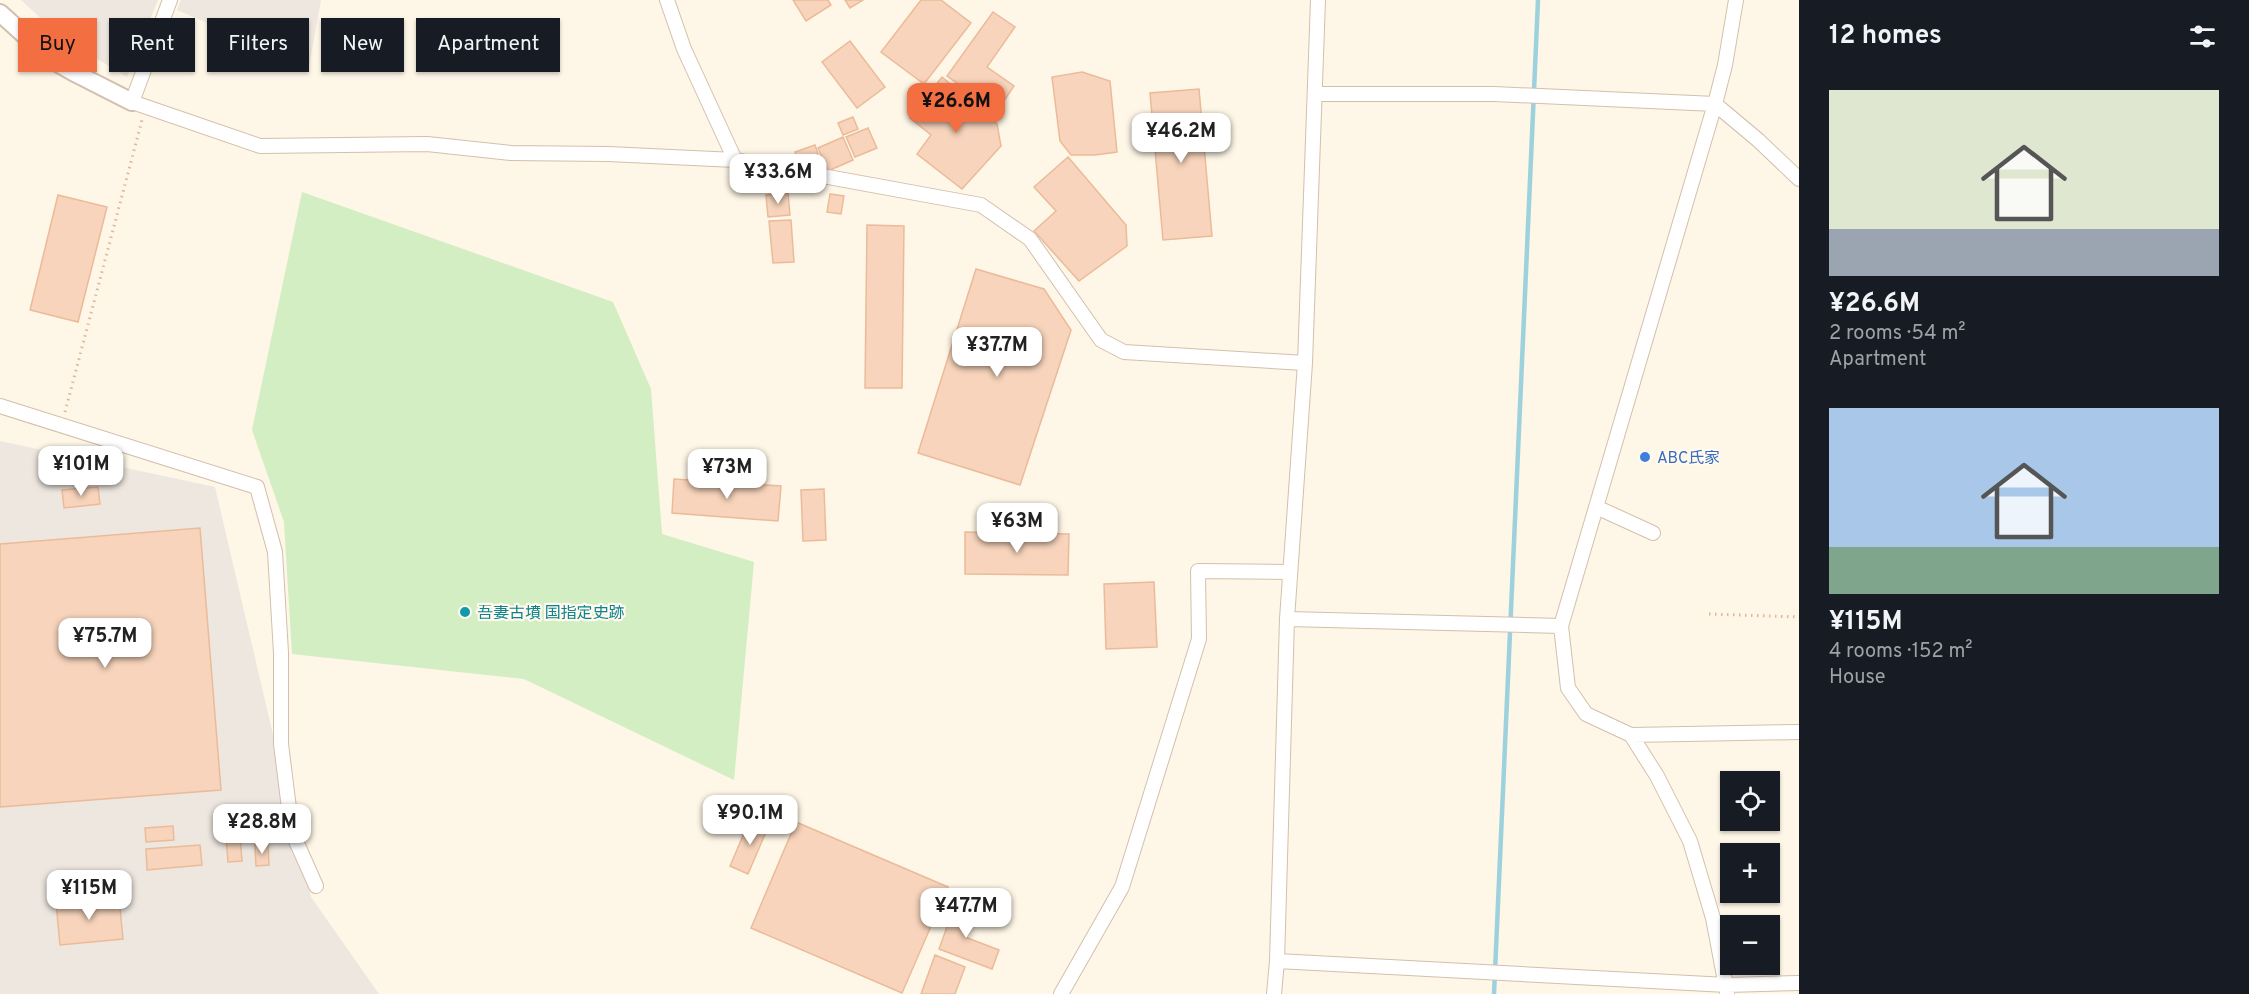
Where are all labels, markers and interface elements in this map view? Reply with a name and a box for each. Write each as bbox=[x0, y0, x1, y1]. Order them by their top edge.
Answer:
chip: Buy bbox=[18, 18, 97, 72]
chip: Rent bbox=[109, 18, 195, 72]
chip: Filters bbox=[207, 18, 309, 72]
chip: New bbox=[321, 18, 404, 72]
chip: Apartment bbox=[416, 18, 560, 72]
text: 12 homes bbox=[1829, 20, 1942, 53]
icon: filters bbox=[2186, 20, 2219, 53]
pin: ¥26.6M bbox=[907, 83, 1005, 134]
text: ¥26.6M bbox=[921, 89, 991, 115]
pin: ¥46.2M bbox=[1132, 113, 1230, 164]
text: ¥46.2M bbox=[1146, 119, 1216, 145]
icon: home bbox=[1970, 129, 2078, 237]
pin: ¥33.6M bbox=[729, 154, 827, 205]
text: ¥33.6M bbox=[744, 160, 813, 186]
text: ¥26.6M bbox=[1829, 288, 1920, 321]
text: 2 rooms · 54 m² bbox=[1829, 321, 1966, 347]
pin: ¥37.7M bbox=[948, 327, 1046, 378]
text: ¥37.7M bbox=[966, 333, 1028, 359]
text: Apartment bbox=[1829, 347, 1927, 373]
pin: ¥101M bbox=[39, 446, 123, 497]
icon: home bbox=[1970, 447, 2078, 555]
pin: ¥73M bbox=[691, 449, 763, 500]
place label: ABC氏家 bbox=[1657, 449, 1720, 469]
marker: ABC氏家 bbox=[1638, 450, 1652, 464]
text: ¥101M bbox=[52, 452, 110, 478]
text: ¥73M bbox=[702, 455, 752, 481]
pin: ¥63M bbox=[981, 503, 1053, 554]
text: ¥63M bbox=[991, 509, 1043, 535]
place label: 吾妻古墳 国指定史跡 bbox=[477, 604, 625, 624]
marker: 吾妻古墳 国指定史跡 bbox=[458, 605, 472, 619]
text: ¥115M bbox=[1829, 606, 1903, 639]
pin: ¥75.7M bbox=[56, 618, 154, 669]
text: ¥75.7M bbox=[72, 624, 138, 650]
text: 4 rooms · 152 m² bbox=[1829, 639, 1973, 665]
text: House bbox=[1829, 665, 1885, 691]
map controls bbox=[1720, 771, 1780, 975]
button: locate bbox=[1720, 771, 1780, 831]
pin: ¥90.1M bbox=[701, 795, 799, 846]
text: ¥90.1M bbox=[717, 801, 783, 827]
pin: ¥28.8M bbox=[213, 804, 311, 855]
text: ¥28.8M bbox=[227, 810, 297, 836]
button: + bbox=[1720, 843, 1780, 903]
pin: ¥115M bbox=[47, 870, 131, 921]
text: ¥115M bbox=[61, 876, 117, 902]
pin: ¥47.7M bbox=[917, 888, 1015, 939]
text: ¥47.7M bbox=[934, 894, 998, 920]
button: − bbox=[1720, 915, 1780, 975]

